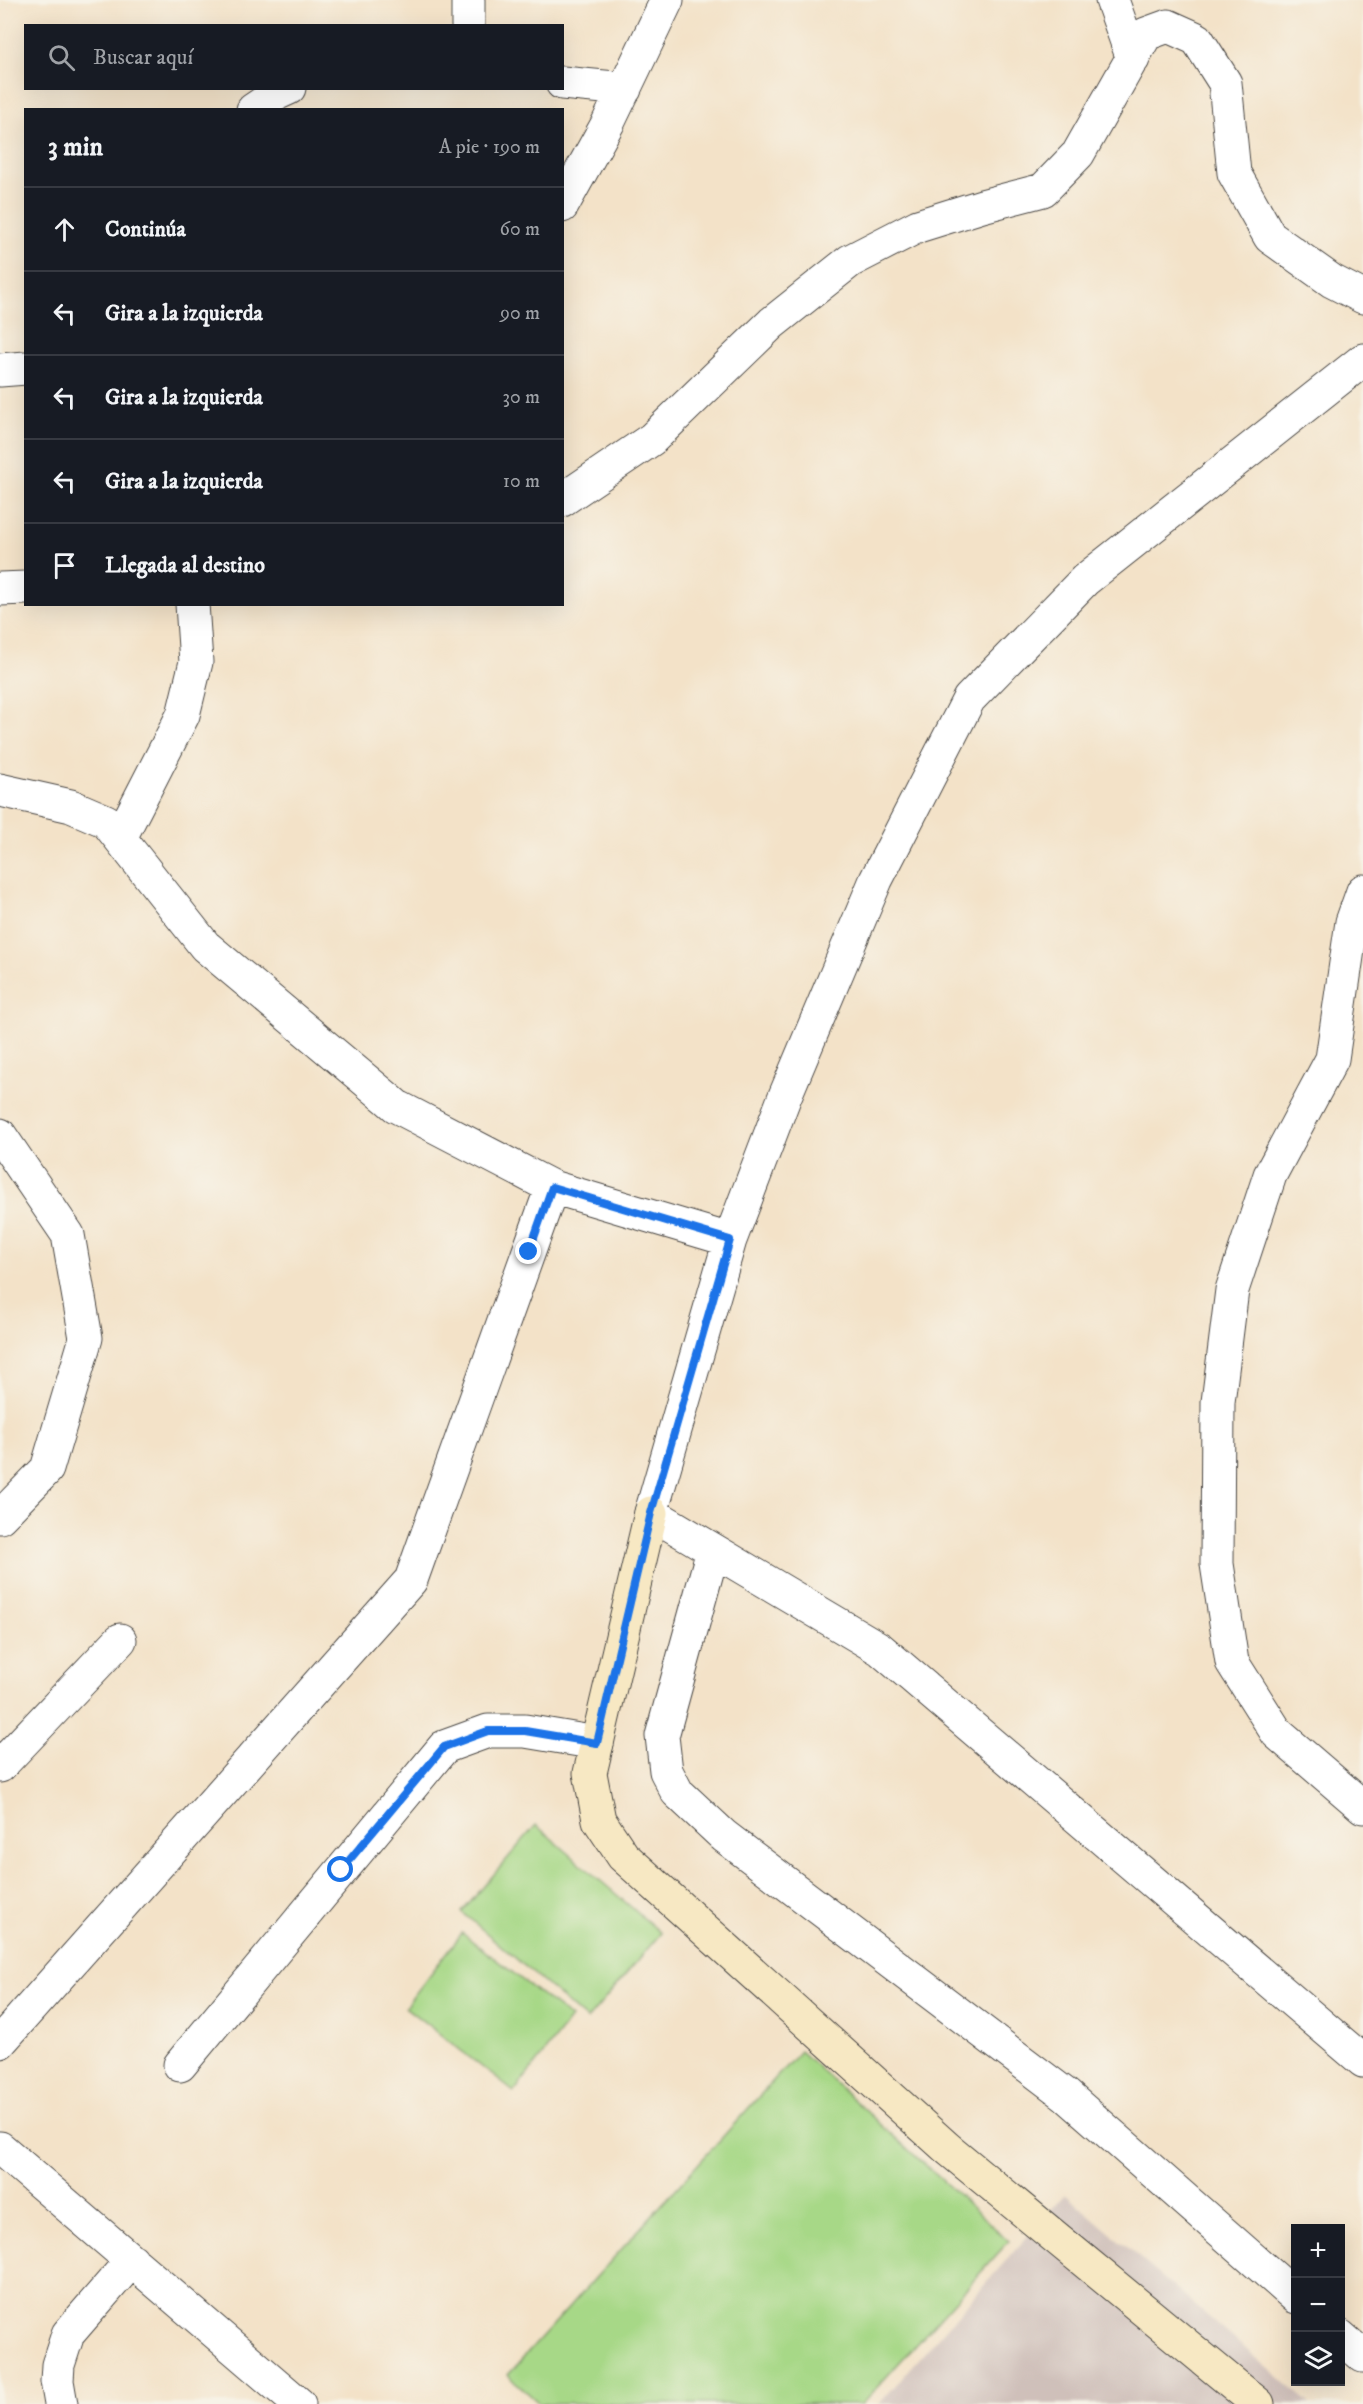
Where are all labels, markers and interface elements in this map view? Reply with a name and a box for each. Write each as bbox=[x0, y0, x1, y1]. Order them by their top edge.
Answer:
search box bbox=[24, 24, 564, 90]
icon: search bbox=[45, 41, 78, 74]
text: Buscar aquí bbox=[93, 44, 193, 71]
text: 3 min bbox=[48, 131, 103, 164]
text: A pie · 190 m bbox=[439, 135, 540, 160]
icon: ahead bbox=[48, 213, 81, 246]
text: Continúa bbox=[105, 216, 186, 243]
text: 60 m bbox=[500, 217, 540, 242]
icon: left bbox=[48, 297, 81, 330]
text: Gira a la izquierda bbox=[105, 300, 263, 327]
text: 90 m bbox=[500, 301, 540, 326]
icon: left bbox=[48, 381, 81, 414]
text: Gira a la izquierda bbox=[105, 384, 263, 411]
text: 30 m bbox=[502, 385, 540, 410]
icon: left bbox=[48, 465, 81, 498]
text: Gira a la izquierda bbox=[105, 468, 263, 495]
text: 10 m bbox=[503, 469, 540, 494]
icon: arrive bbox=[48, 549, 81, 582]
text: Llegada al destino bbox=[105, 552, 265, 579]
route end bbox=[515, 1238, 541, 1264]
route start bbox=[327, 1856, 353, 1882]
map controls bbox=[1291, 2224, 1345, 2386]
button: + bbox=[1291, 2224, 1345, 2278]
button: − bbox=[1291, 2278, 1345, 2332]
button: layers bbox=[1291, 2332, 1345, 2386]

